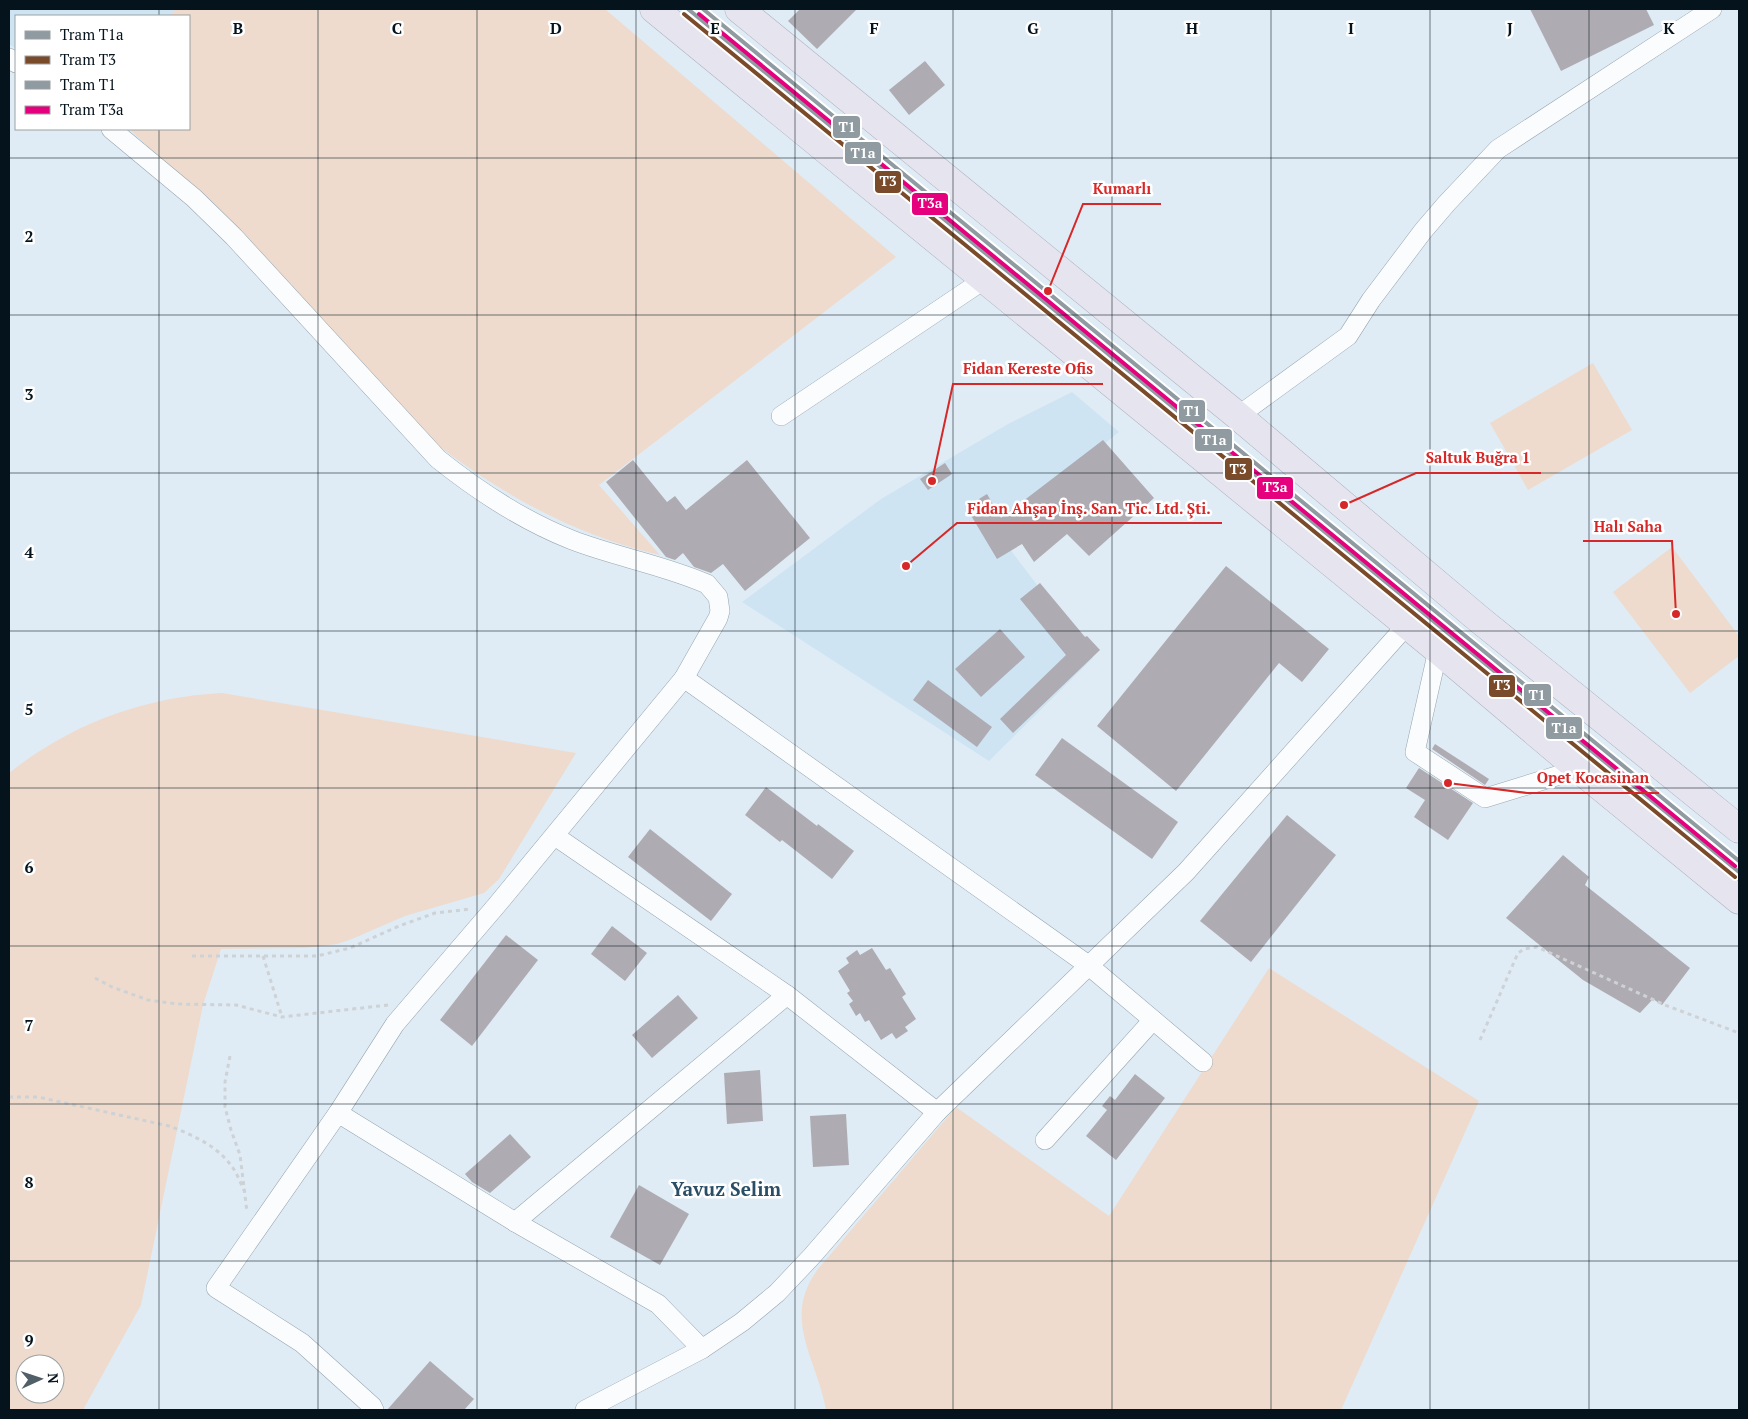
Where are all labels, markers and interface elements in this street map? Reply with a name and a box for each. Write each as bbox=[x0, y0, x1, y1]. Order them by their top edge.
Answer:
legend bbox=[15, 15, 190, 130]
text: B bbox=[233, 17, 243, 39]
text: C bbox=[392, 17, 402, 39]
text: D bbox=[550, 17, 562, 39]
text: E bbox=[710, 17, 720, 39]
text: F bbox=[869, 17, 879, 39]
text: G bbox=[1027, 17, 1039, 39]
text: H bbox=[1186, 17, 1198, 39]
text: I bbox=[1348, 17, 1354, 39]
text: J bbox=[1507, 17, 1513, 39]
text: K bbox=[1663, 17, 1675, 39]
text: Tram T1a bbox=[60, 24, 124, 44]
text: Tram T3 bbox=[60, 49, 116, 69]
text: Tram T1 bbox=[60, 74, 116, 94]
text: Tram T3a bbox=[60, 99, 124, 119]
line badge: T1 bbox=[832, 115, 861, 139]
text: T1 bbox=[838, 117, 856, 136]
line badge: T1a bbox=[844, 141, 882, 165]
text: T1a bbox=[850, 143, 876, 162]
line badge: T3 bbox=[874, 170, 902, 194]
text: T3 bbox=[879, 171, 897, 190]
callout: Kumarlı bbox=[1083, 174, 1161, 204]
text: Kumarlı bbox=[1093, 178, 1151, 198]
line badge: T3a bbox=[911, 192, 949, 216]
text: T3a bbox=[917, 193, 943, 212]
text: 2 bbox=[24, 225, 34, 247]
callout: Fidan Kereste Ofis bbox=[953, 354, 1103, 384]
text: Fidan Kereste Ofis bbox=[963, 358, 1093, 378]
text: 3 bbox=[24, 383, 34, 405]
line badge: T1 bbox=[1178, 399, 1206, 423]
text: T1 bbox=[1183, 401, 1201, 420]
line badge: T1a bbox=[1194, 428, 1233, 452]
text: T1a bbox=[1201, 430, 1227, 449]
callout: Saltuk Buğra 1 bbox=[1416, 443, 1541, 473]
text: Saltuk Buğra 1 bbox=[1426, 447, 1530, 467]
line badge: T3 bbox=[1224, 457, 1253, 481]
text: T3 bbox=[1229, 459, 1247, 478]
line badge: T3a bbox=[1256, 476, 1294, 500]
text: T3a bbox=[1262, 477, 1288, 496]
callout: Fidan Ahşap İnş. San. Tic. Ltd. Şti. bbox=[957, 493, 1222, 523]
text: Fidan Ahşap İnş. San. Tic. Ltd. Şti. bbox=[967, 498, 1211, 519]
callout: Halı Saha bbox=[1583, 511, 1672, 541]
text: Halı Saha bbox=[1594, 516, 1663, 536]
text: 4 bbox=[24, 541, 34, 563]
line badge: T3 bbox=[1488, 674, 1516, 698]
text: T3 bbox=[1493, 675, 1511, 694]
line badge: T1 bbox=[1523, 683, 1552, 707]
text: T1 bbox=[1528, 685, 1546, 704]
text: 5 bbox=[24, 698, 34, 720]
line badge: T1a bbox=[1545, 716, 1583, 740]
text: T1a bbox=[1551, 718, 1577, 737]
callout: Opet Kocasinan bbox=[1527, 763, 1659, 793]
text: Opet Kocasinan bbox=[1537, 767, 1650, 787]
text: 6 bbox=[24, 856, 34, 878]
text: 7 bbox=[24, 1014, 34, 1036]
text: 8 bbox=[24, 1171, 34, 1193]
district label: Yavuz Selim bbox=[671, 1176, 781, 1201]
text: 9 bbox=[24, 1329, 34, 1351]
north arrow bbox=[15, 1354, 65, 1404]
text: N bbox=[44, 1372, 63, 1384]

